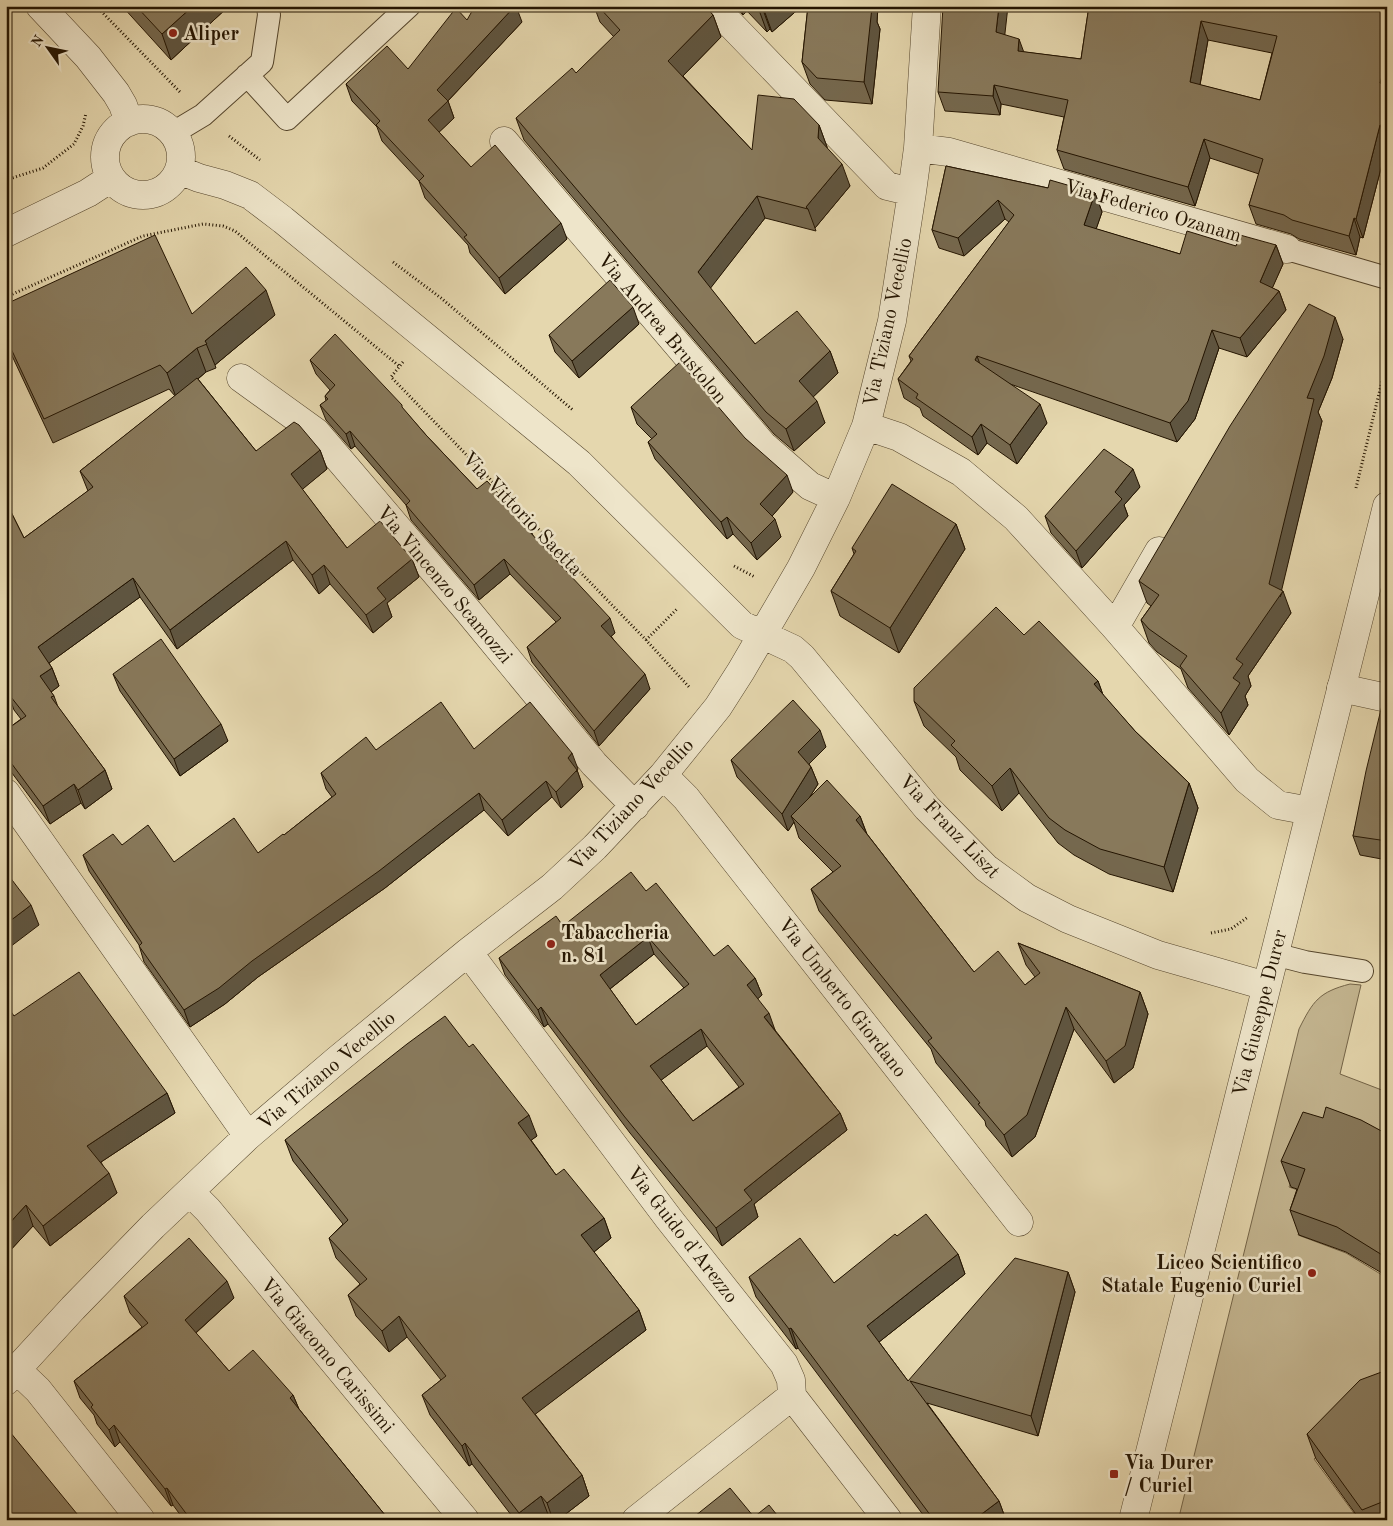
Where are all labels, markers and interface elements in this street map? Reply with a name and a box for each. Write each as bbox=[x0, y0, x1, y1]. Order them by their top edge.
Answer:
north arrow bbox=[22, 22, 72, 72]
place label: Aliper bbox=[183, 25, 239, 45]
marker: Aliper bbox=[167, 27, 179, 39]
text: N bbox=[29, 33, 47, 50]
street label: Via Federico Ozanam bbox=[1062, 177, 1243, 247]
street label: Via Tiziano Vecellio bbox=[861, 236, 917, 409]
street label: Via Andrea Brustolon bbox=[593, 250, 730, 408]
street label: Via Vittorio Saetta bbox=[457, 449, 586, 580]
street label: Via Vincenzo Scamozzi bbox=[372, 503, 515, 668]
street label: Via Tiziano Vecellio bbox=[566, 736, 699, 875]
street label: Via Franz Liszt bbox=[894, 772, 1003, 883]
street label: Via Umberto Giordano bbox=[773, 915, 910, 1082]
place label: Tabaccheria n. 81 bbox=[561, 924, 669, 967]
street label: Via Giuseppe Durer bbox=[1231, 928, 1291, 1099]
marker: Tabaccheria n. 81 bbox=[545, 938, 557, 950]
street label: Via Tiziano Vecellio bbox=[255, 1009, 400, 1135]
street label: Via Guido d'Arezzo bbox=[622, 1163, 741, 1307]
place label: Liceo Scientifico Statale Eugenio Curiel bbox=[1101, 1254, 1302, 1297]
marker: Liceo Scientifico Statale Eugenio Curiel bbox=[1306, 1267, 1318, 1279]
street label: Via Giacomo Carissimi bbox=[256, 1275, 397, 1438]
place label: Via Durer / Curiel bbox=[1124, 1454, 1214, 1497]
marker: Via Durer / Curiel bbox=[1108, 1468, 1120, 1480]

